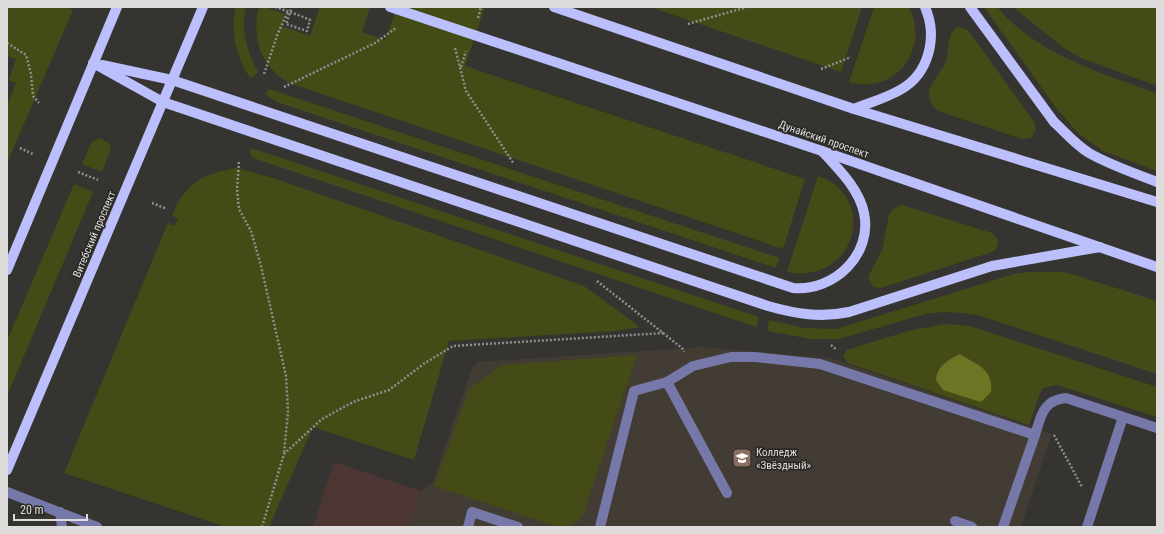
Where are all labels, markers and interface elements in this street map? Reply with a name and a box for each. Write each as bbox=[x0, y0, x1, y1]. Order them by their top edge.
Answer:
street label: Дунайский проспект bbox=[777, 118, 871, 161]
street label: Витебский проспект bbox=[70, 189, 119, 279]
place label: Колледж «Звёздный» bbox=[756, 446, 811, 472]
school or university icon: Колледж «Звёздный» bbox=[731, 447, 753, 469]
scale bar bbox=[14, 496, 87, 522]
text: 20 m bbox=[20, 503, 44, 517]

